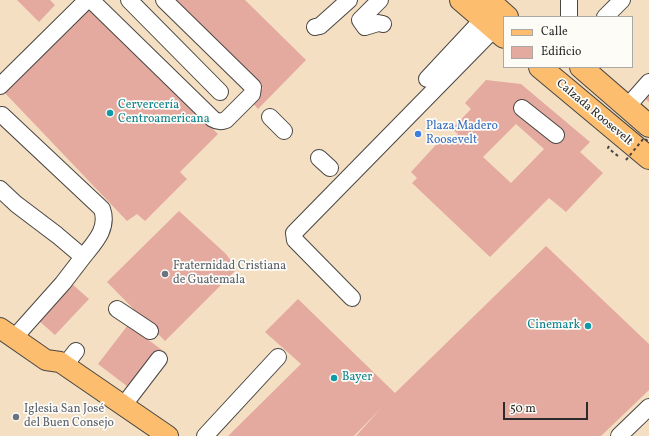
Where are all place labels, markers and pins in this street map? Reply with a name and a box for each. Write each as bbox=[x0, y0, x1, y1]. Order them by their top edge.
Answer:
place label: Cervercería Centroamericana bbox=[118, 99, 210, 127]
marker: Cervercería Centroamericana bbox=[105, 108, 115, 118]
place label: Plaza Madero Roosevelt bbox=[426, 120, 498, 148]
marker: Plaza Madero Roosevelt bbox=[413, 129, 423, 139]
place label: Fraternidad Cristiana de Guatemala bbox=[173, 260, 286, 288]
marker: Fraternidad Cristiana de Guatemala bbox=[160, 269, 170, 279]
place label: Cinemark bbox=[528, 319, 580, 333]
marker: Cinemark bbox=[583, 321, 593, 331]
place label: Bayer bbox=[342, 371, 372, 385]
marker: Bayer bbox=[329, 373, 339, 383]
place label: Iglesia San José del Buen Consejo bbox=[24, 403, 114, 431]
marker: Iglesia San José del Buen Consejo bbox=[11, 412, 21, 422]

